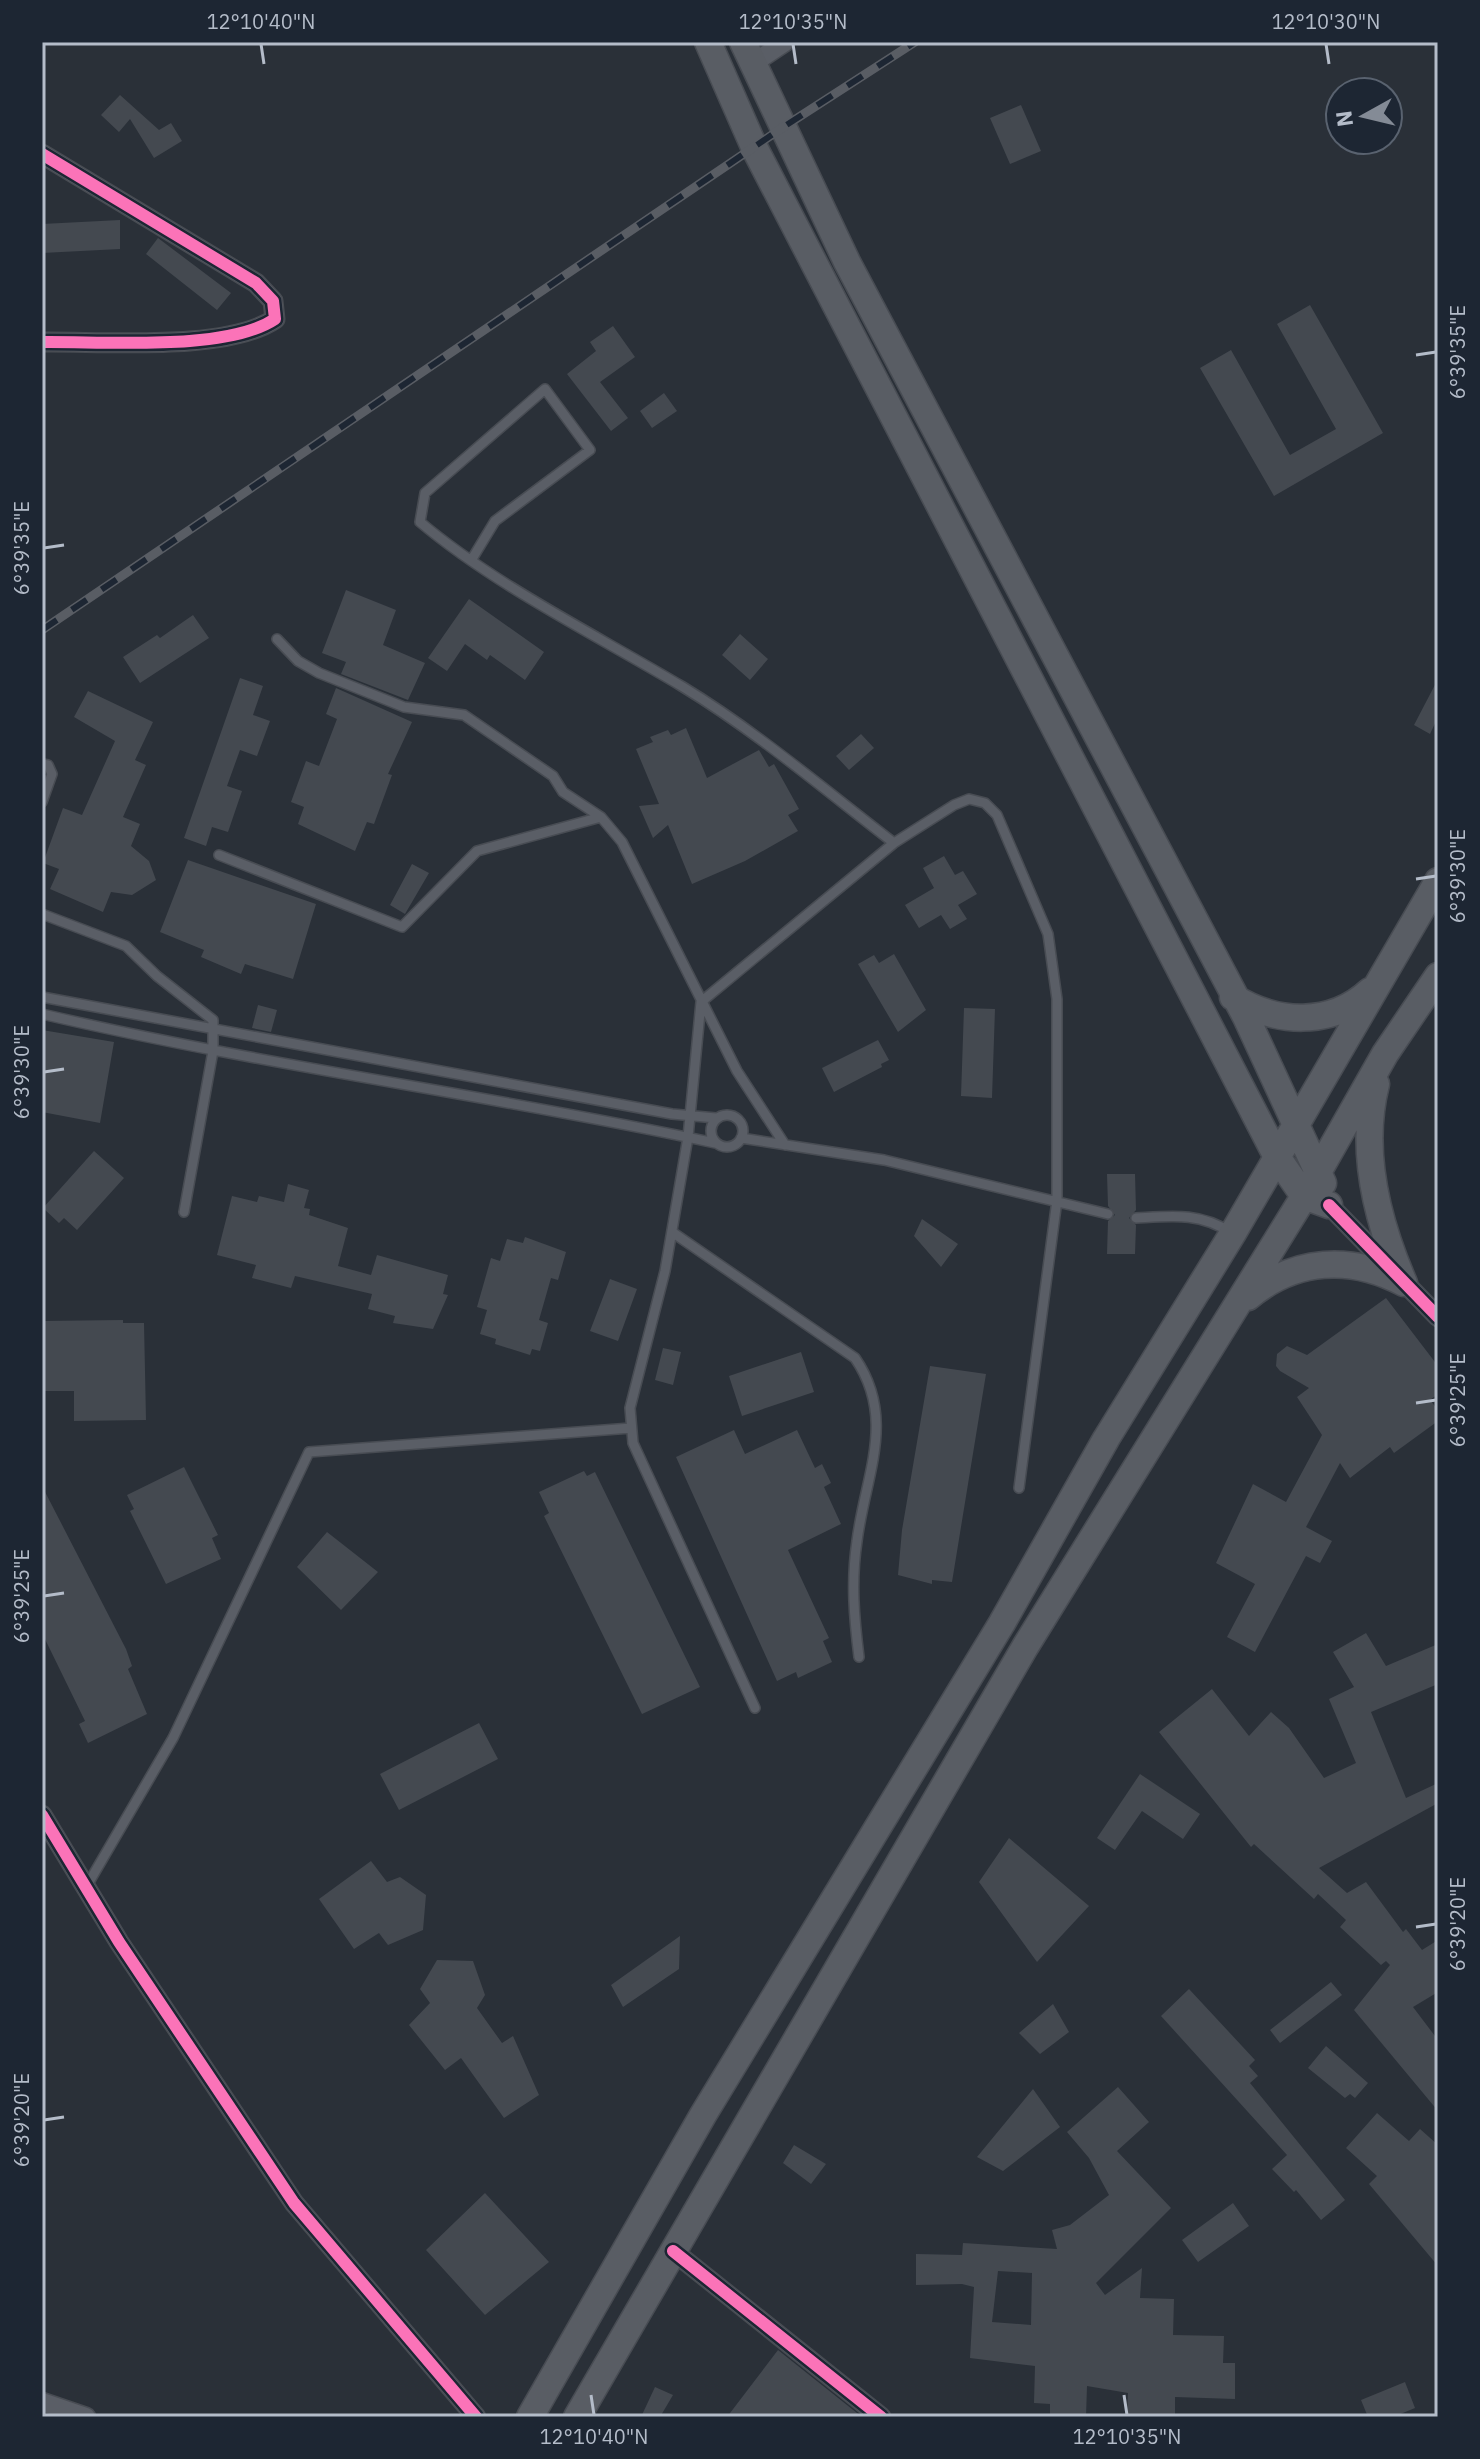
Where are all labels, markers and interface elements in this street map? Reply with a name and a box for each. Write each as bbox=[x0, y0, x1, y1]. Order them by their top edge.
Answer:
text: 12°10'40"N bbox=[207, 8, 315, 35]
text: 12°10'35"N bbox=[739, 8, 847, 35]
text: 12°10'30"N bbox=[1272, 8, 1380, 35]
north arrow bbox=[1324, 76, 1404, 156]
text: N bbox=[1328, 109, 1359, 129]
text: 6°39'35"E bbox=[1444, 305, 1471, 399]
text: 6°39'35"E bbox=[8, 501, 35, 595]
text: 6°39'30"E bbox=[1444, 829, 1471, 923]
text: 6°39'30"E bbox=[8, 1025, 35, 1119]
text: 6°39'25"E bbox=[1444, 1353, 1471, 1447]
text: 6°39'25"E bbox=[8, 1549, 35, 1643]
text: 6°39'20"E bbox=[1444, 1877, 1471, 1971]
text: 6°39'20"E bbox=[8, 2073, 35, 2167]
text: 12°10'40"N bbox=[540, 2423, 648, 2450]
text: 12°10'35"N bbox=[1073, 2423, 1181, 2450]

